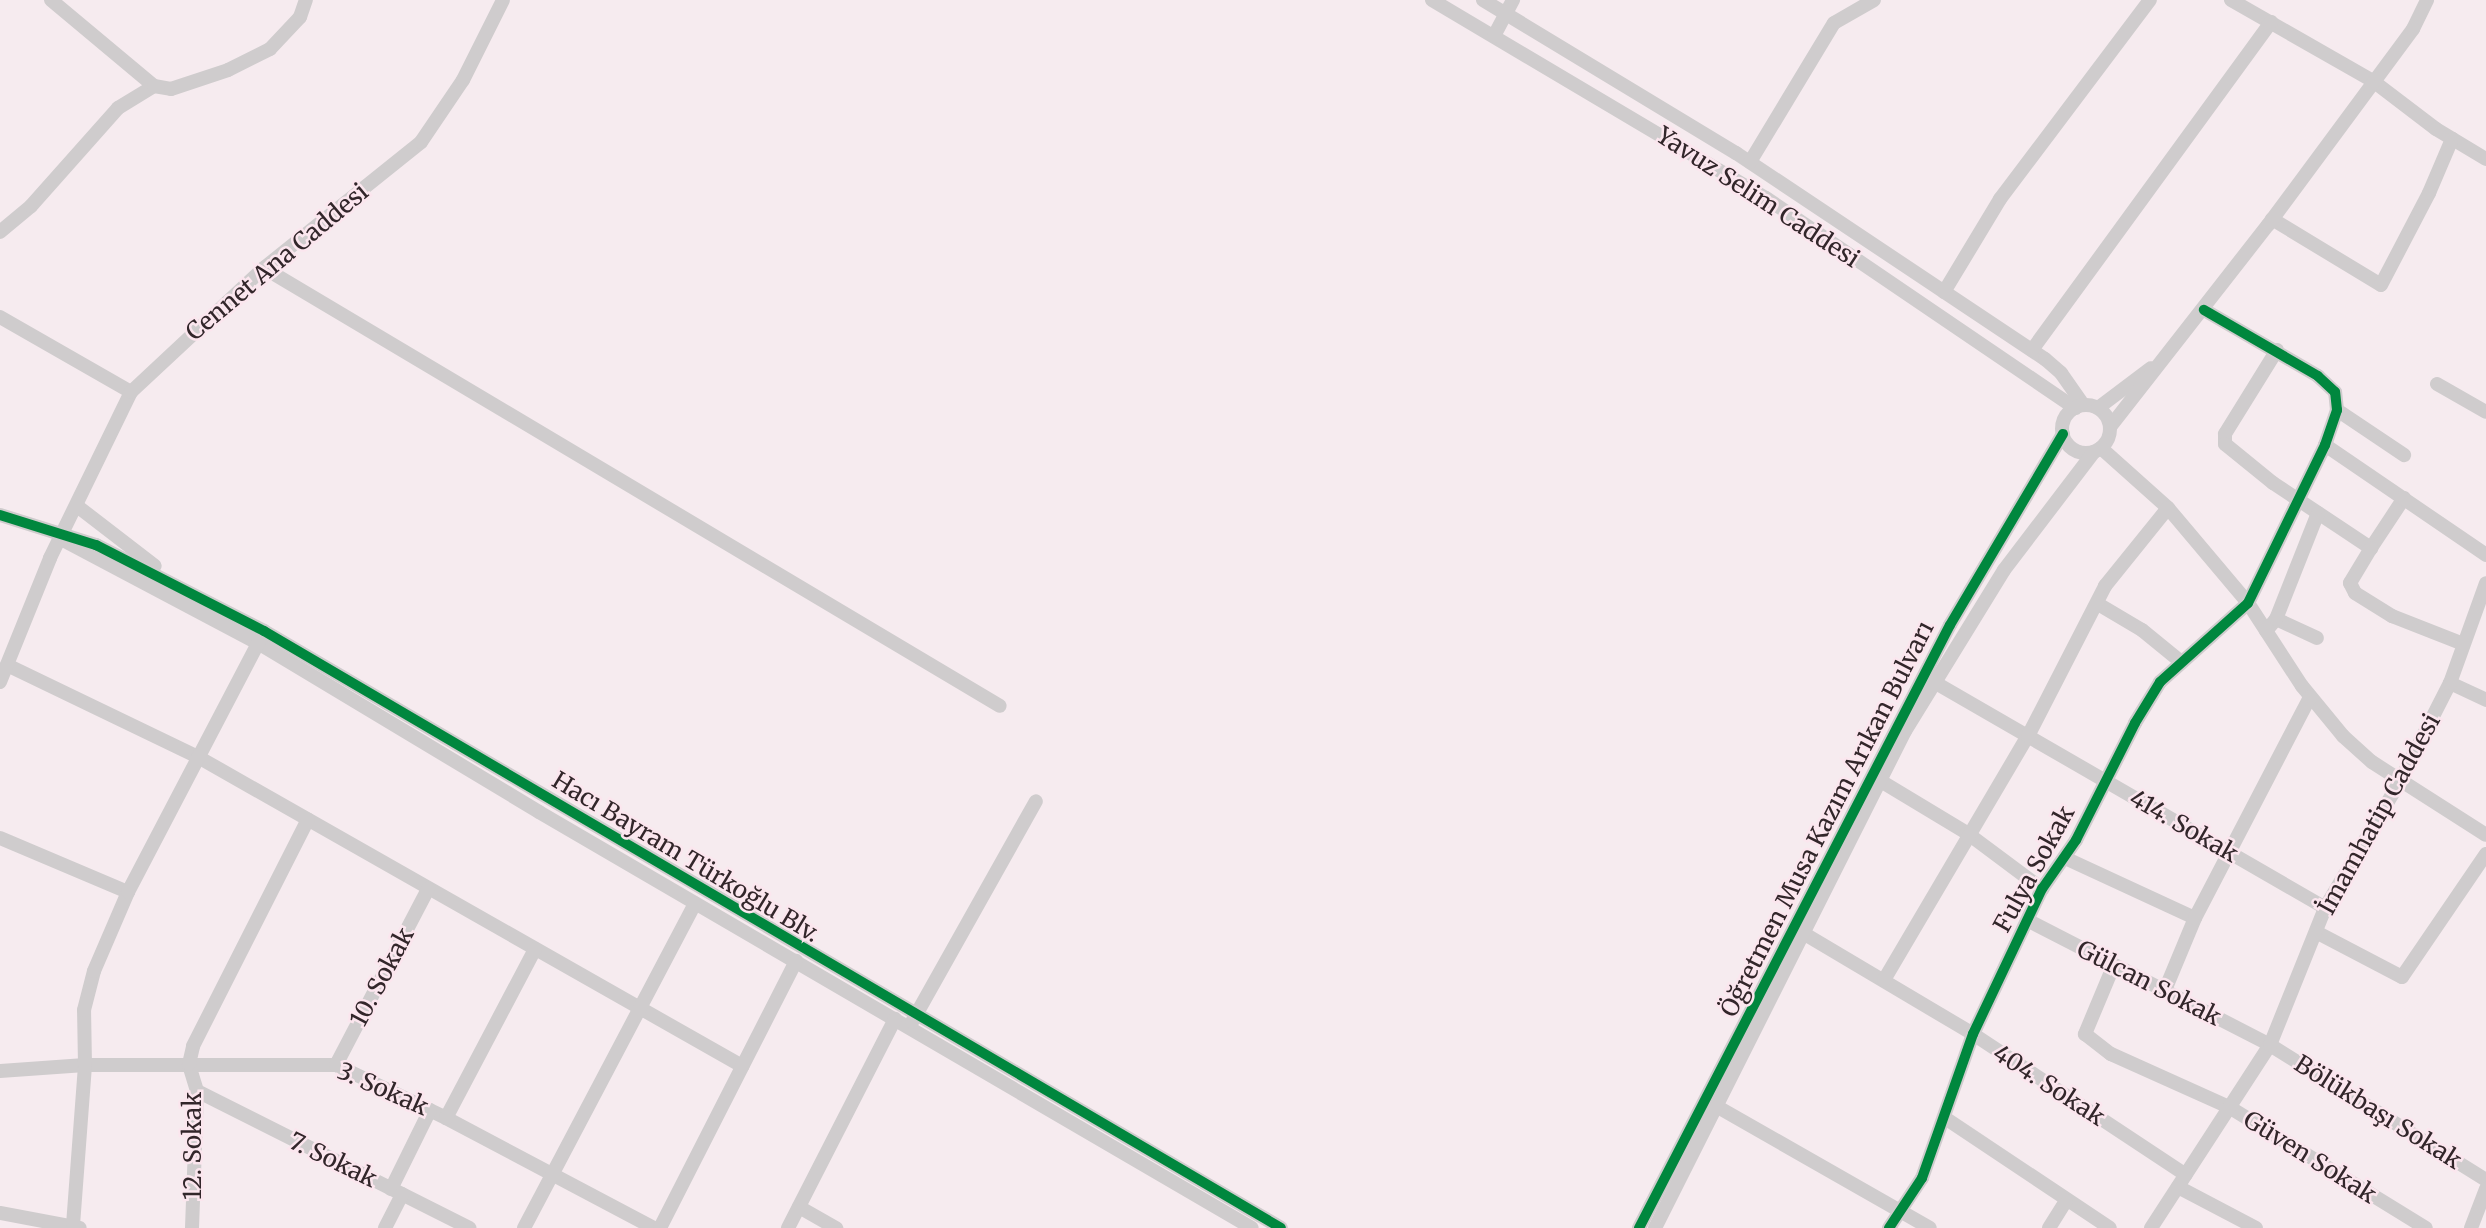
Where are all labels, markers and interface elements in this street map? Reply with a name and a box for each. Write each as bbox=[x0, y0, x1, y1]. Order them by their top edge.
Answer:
street label: Yavuz Selim Caddesi bbox=[1651, 121, 1865, 273]
street label: Cennet Ana Caddesi bbox=[180, 177, 374, 347]
street label: Öğretmen Musa Kazım Arıkan Bulvarı bbox=[1714, 616, 1940, 1022]
street label: İmamhatip Caddesi bbox=[2312, 709, 2446, 919]
street label: Hacı Bayram Türkoğlu Blv. bbox=[547, 766, 825, 948]
street label: 414. Sokak bbox=[2125, 783, 2243, 869]
street label: Fulya Sokak bbox=[1987, 801, 2081, 937]
street label: 10. Sokak bbox=[344, 923, 420, 1031]
street label: Gülcan Sokak bbox=[2072, 934, 2226, 1032]
street label: 404. Sokak bbox=[1988, 1038, 2110, 1132]
street label: Bölükbaşı Sokak bbox=[2289, 1049, 2467, 1175]
street label: 3. Sokak bbox=[333, 1056, 433, 1122]
street label: 12. Sokak bbox=[179, 1092, 207, 1200]
street label: Güven Sokak bbox=[2238, 1105, 2382, 1209]
street label: 7. Sokak bbox=[284, 1126, 382, 1194]

